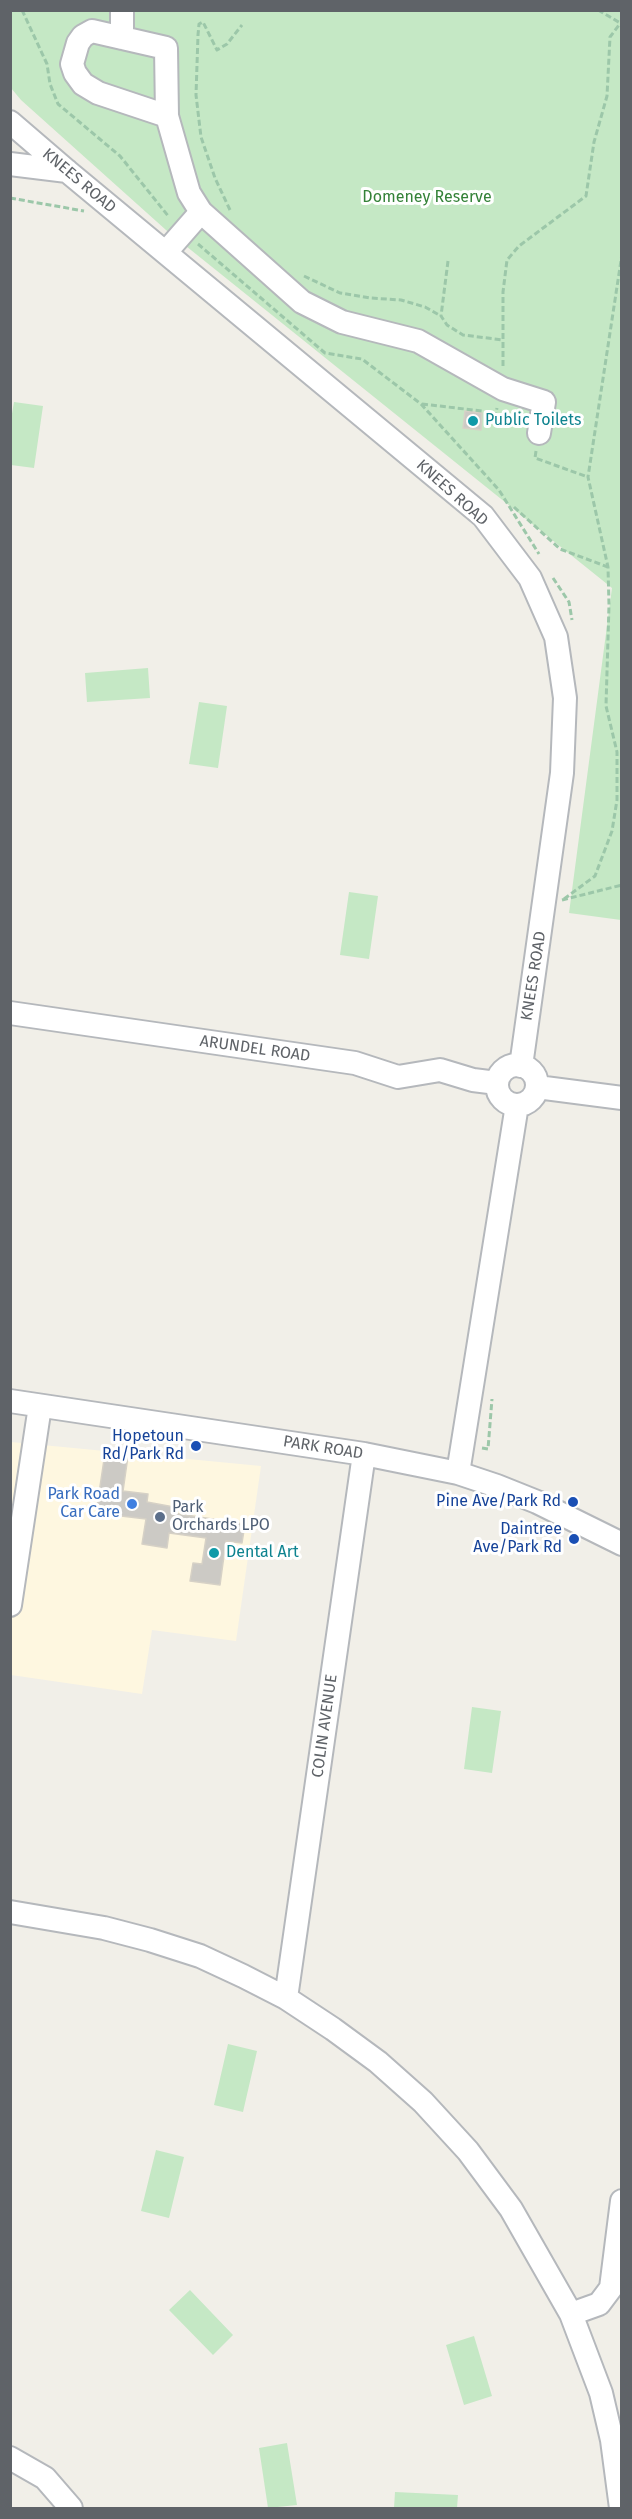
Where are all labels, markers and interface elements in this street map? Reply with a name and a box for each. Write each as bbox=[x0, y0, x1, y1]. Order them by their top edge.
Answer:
street label: KNEES ROAD bbox=[38, 145, 120, 217]
park label: Domeney Reserve bbox=[362, 188, 492, 208]
place label: Public Toilets bbox=[485, 411, 582, 431]
marker: Public Toilets bbox=[466, 414, 480, 428]
street label: KNEES ROAD bbox=[412, 456, 492, 530]
street label: KNEES ROAD bbox=[517, 930, 551, 1022]
street label: ARUNDEL ROAD bbox=[199, 1032, 311, 1066]
place label: Hopetoun Rd/Park Rd bbox=[102, 1427, 184, 1465]
street label: PARK ROAD bbox=[282, 1432, 364, 1464]
marker: Hopetoun Rd/Park Rd bbox=[189, 1439, 203, 1453]
place label: Park Road Car Care bbox=[47, 1485, 120, 1523]
place label: Pine Ave/Park Rd bbox=[436, 1492, 561, 1512]
marker: Pine Ave/Park Rd bbox=[566, 1495, 580, 1509]
marker: Park Road Car Care bbox=[125, 1497, 139, 1511]
place label: Park Orchards LPO bbox=[172, 1498, 270, 1536]
marker: Park Orchards LPO bbox=[153, 1510, 167, 1524]
place label: Daintree Ave/Park Rd bbox=[473, 1520, 562, 1558]
marker: Daintree Ave/Park Rd bbox=[567, 1532, 581, 1546]
place label: Dental Art bbox=[226, 1543, 299, 1563]
marker: Dental Art bbox=[207, 1546, 221, 1560]
street label: COLIN AVENUE bbox=[308, 1673, 342, 1779]

